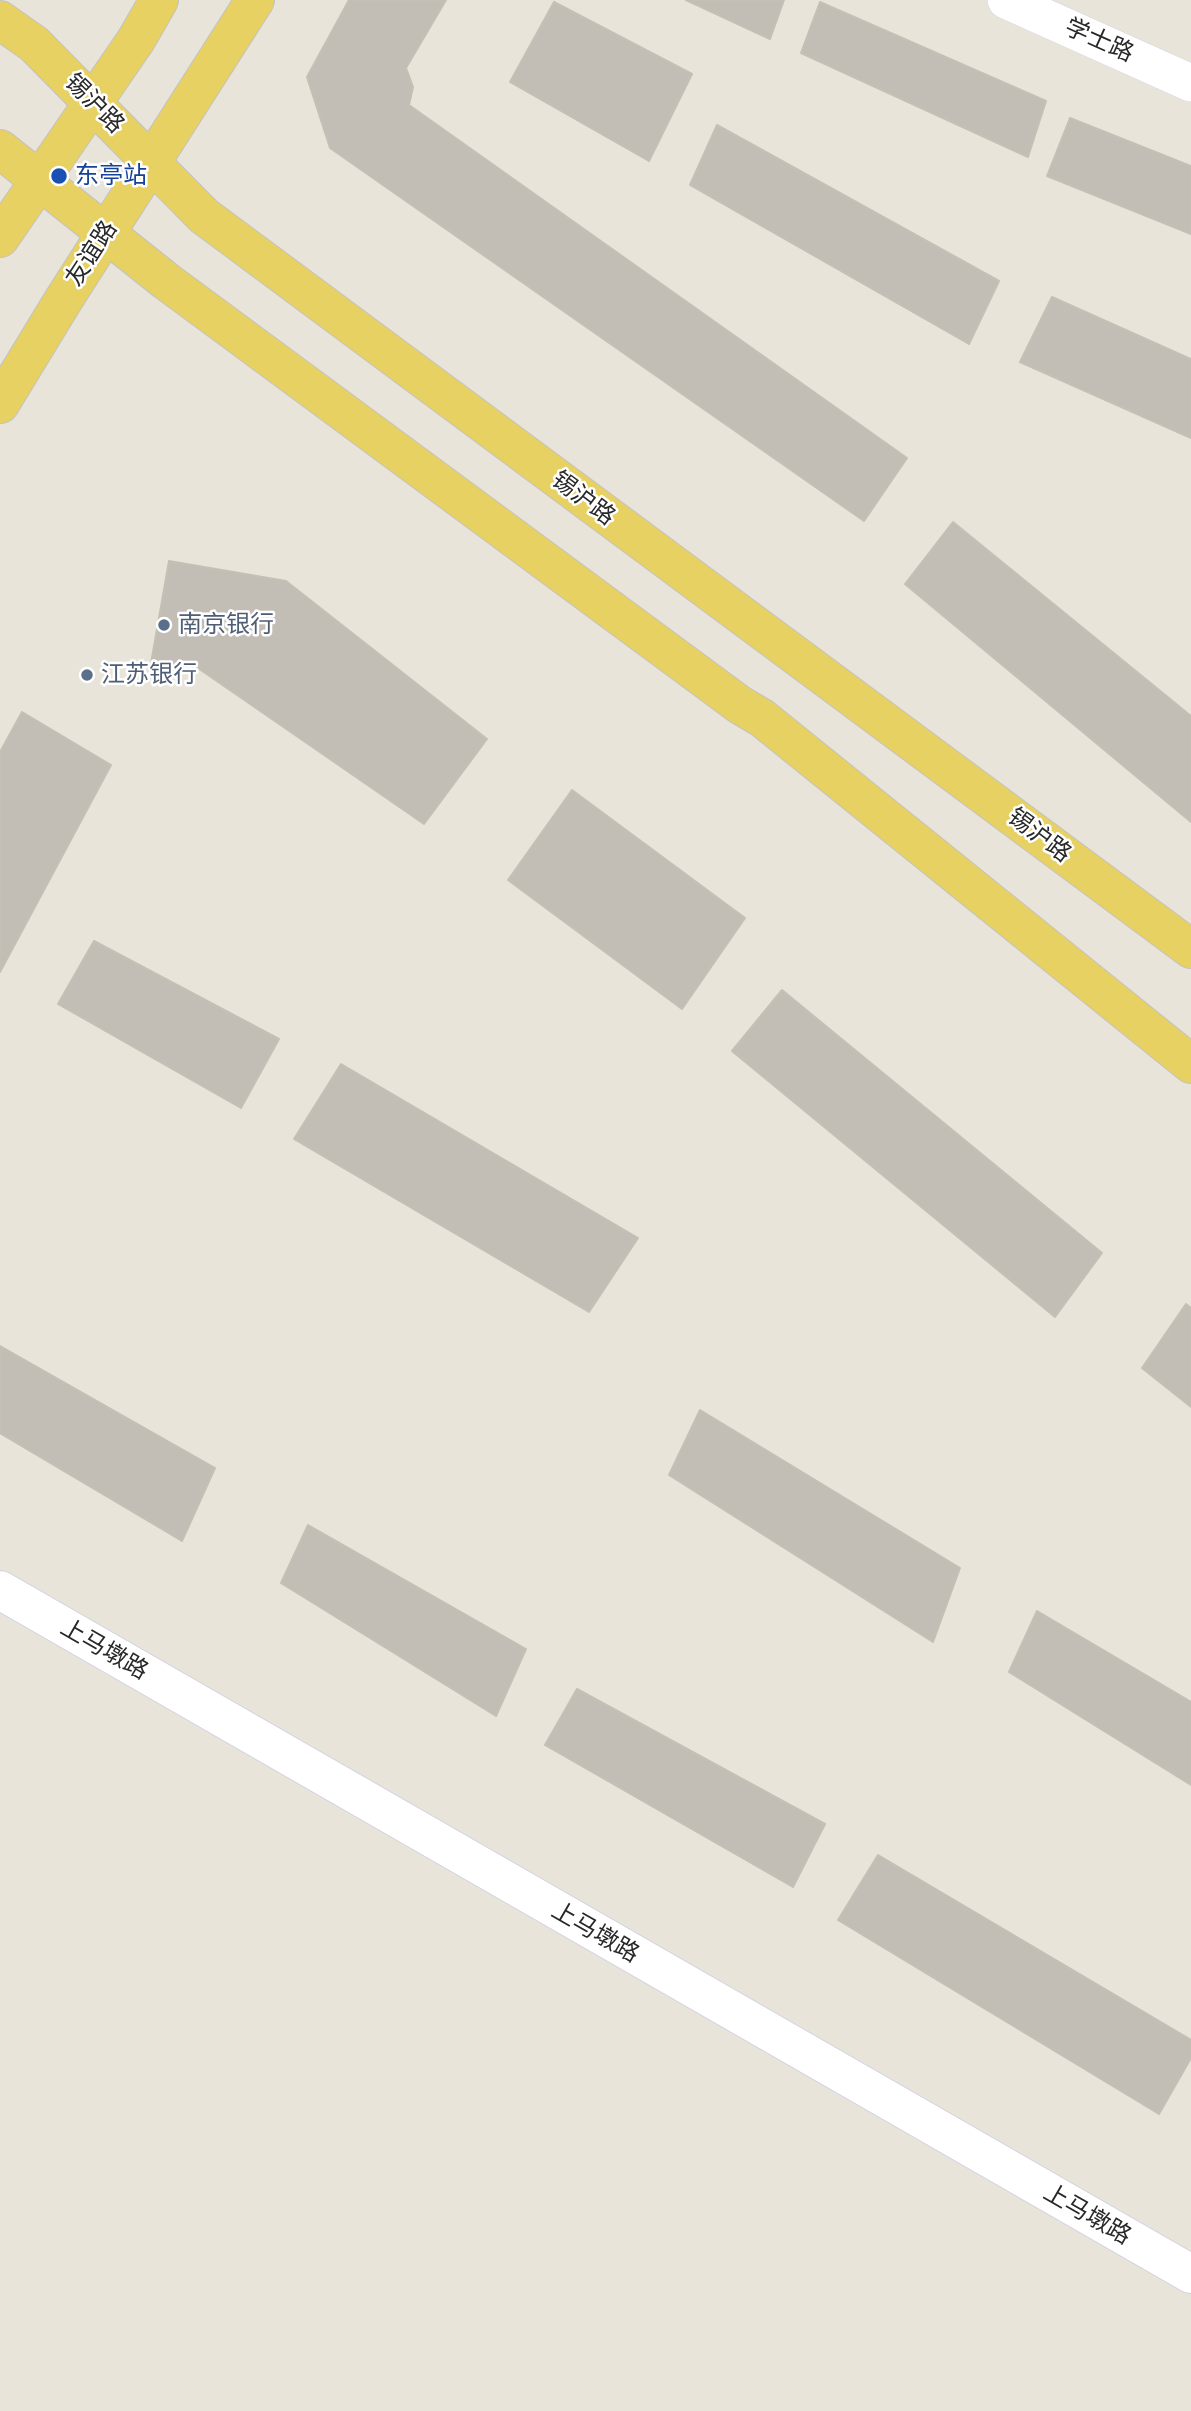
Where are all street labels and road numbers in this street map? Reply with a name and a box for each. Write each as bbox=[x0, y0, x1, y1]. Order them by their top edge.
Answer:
street label: 学士路 bbox=[1060, 13, 1138, 69]
street label: 锡沪路 bbox=[58, 68, 130, 140]
street label: 友谊路 bbox=[60, 216, 124, 292]
street label: 锡沪路 bbox=[546, 466, 620, 532]
street label: 锡沪路 bbox=[1002, 803, 1076, 869]
street label: 上马墩路 bbox=[55, 1614, 153, 1686]
street label: 上马墩路 bbox=[546, 1897, 644, 1969]
street label: 上马墩路 bbox=[1038, 2179, 1136, 2251]

